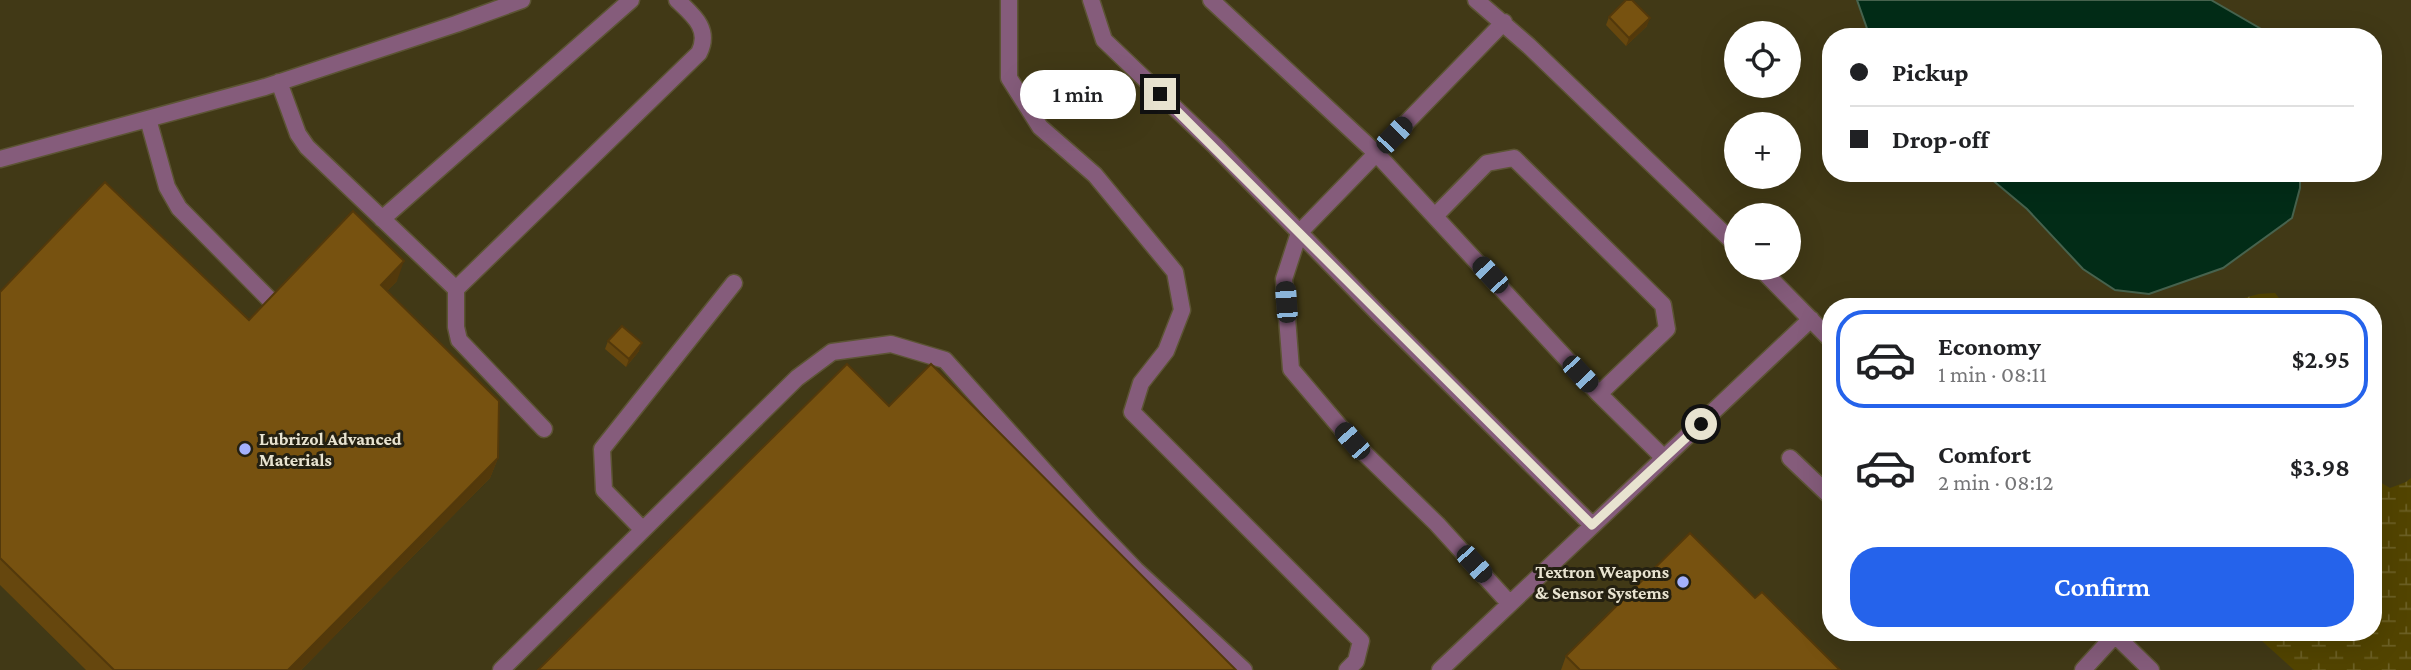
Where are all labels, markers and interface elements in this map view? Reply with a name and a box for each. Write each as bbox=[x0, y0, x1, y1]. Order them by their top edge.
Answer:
map controls bbox=[1724, 21, 1801, 280]
button: locate bbox=[1724, 21, 1801, 98]
text: Pickup bbox=[1892, 58, 1969, 87]
callout: 1 min bbox=[1020, 70, 1136, 119]
route end bbox=[1144, 78, 1176, 110]
text: 1 min bbox=[1052, 81, 1104, 107]
button: + bbox=[1724, 112, 1801, 189]
car bbox=[1372, 113, 1417, 157]
text: Drop-off bbox=[1892, 125, 1989, 154]
button: − bbox=[1724, 203, 1801, 280]
car bbox=[1468, 252, 1513, 298]
car bbox=[1275, 280, 1298, 324]
icon: car bbox=[1854, 328, 1917, 391]
text: Economy bbox=[1938, 332, 2041, 361]
text: $2.95 bbox=[2292, 345, 2350, 374]
car bbox=[1558, 351, 1603, 397]
text: 1 min · 08:11 bbox=[1938, 361, 2047, 387]
route start bbox=[1685, 408, 1717, 440]
car bbox=[1331, 418, 1374, 464]
place label: Lubrizol Advanced Materials bbox=[259, 429, 402, 470]
icon: car bbox=[1854, 436, 1917, 499]
text: Comfort bbox=[1938, 440, 2031, 469]
marker: Lubrizol Advanced Materials bbox=[237, 441, 253, 457]
text: $3.98 bbox=[2290, 453, 2350, 482]
text: 2 min · 08:12 bbox=[1938, 469, 2054, 495]
car bbox=[1453, 541, 1496, 587]
button: Confirm bbox=[1850, 547, 2354, 627]
place label: Textron Weapons & Sensor Systems bbox=[1535, 562, 1669, 603]
marker: Textron Weapons & Sensor Systems bbox=[1675, 574, 1691, 590]

